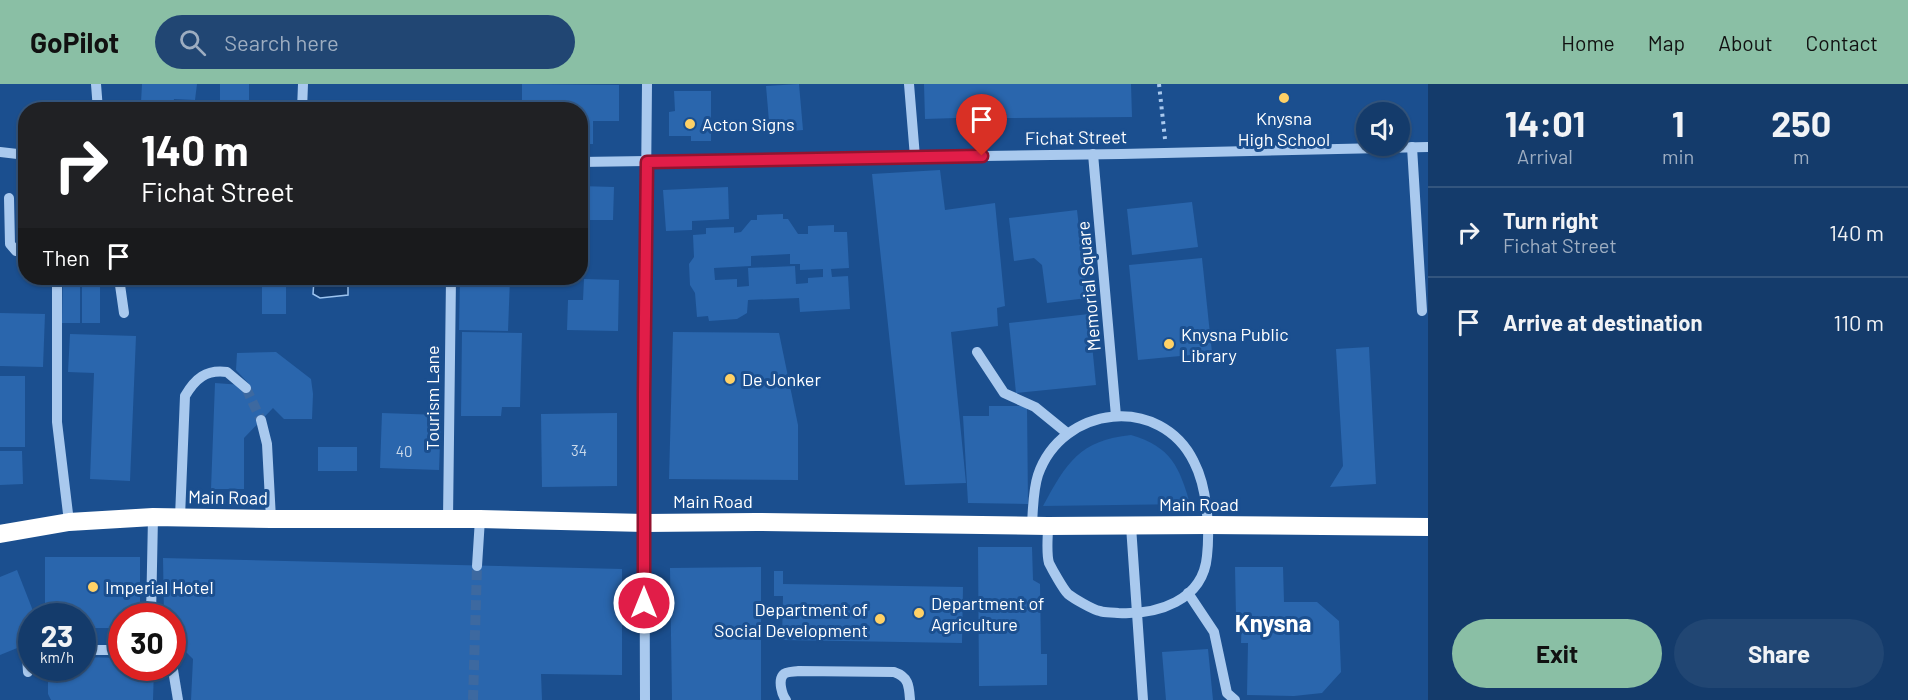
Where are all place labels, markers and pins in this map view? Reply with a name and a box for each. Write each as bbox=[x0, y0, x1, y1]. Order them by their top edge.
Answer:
marker: Knysna High School bbox=[1277, 91, 1291, 105]
pin bbox=[956, 94, 1007, 156]
place label: Knysna High School bbox=[1238, 107, 1330, 150]
place label: Acton Signs bbox=[702, 113, 795, 135]
marker: Acton Signs bbox=[683, 117, 697, 131]
place label: Knysna Public Library bbox=[1181, 323, 1289, 366]
marker: Knysna Public Library bbox=[1162, 337, 1176, 351]
place label: De Jonker bbox=[742, 368, 821, 390]
marker: De Jonker bbox=[723, 372, 737, 386]
place label: Imperial Hotel bbox=[105, 576, 214, 598]
marker: Imperial Hotel bbox=[86, 580, 100, 594]
place label: Department of Agriculture bbox=[931, 592, 1045, 635]
place label: Department of Social Development bbox=[714, 598, 868, 641]
marker: Department of Agriculture bbox=[912, 606, 926, 620]
marker: Department of Social Development bbox=[873, 612, 887, 626]

